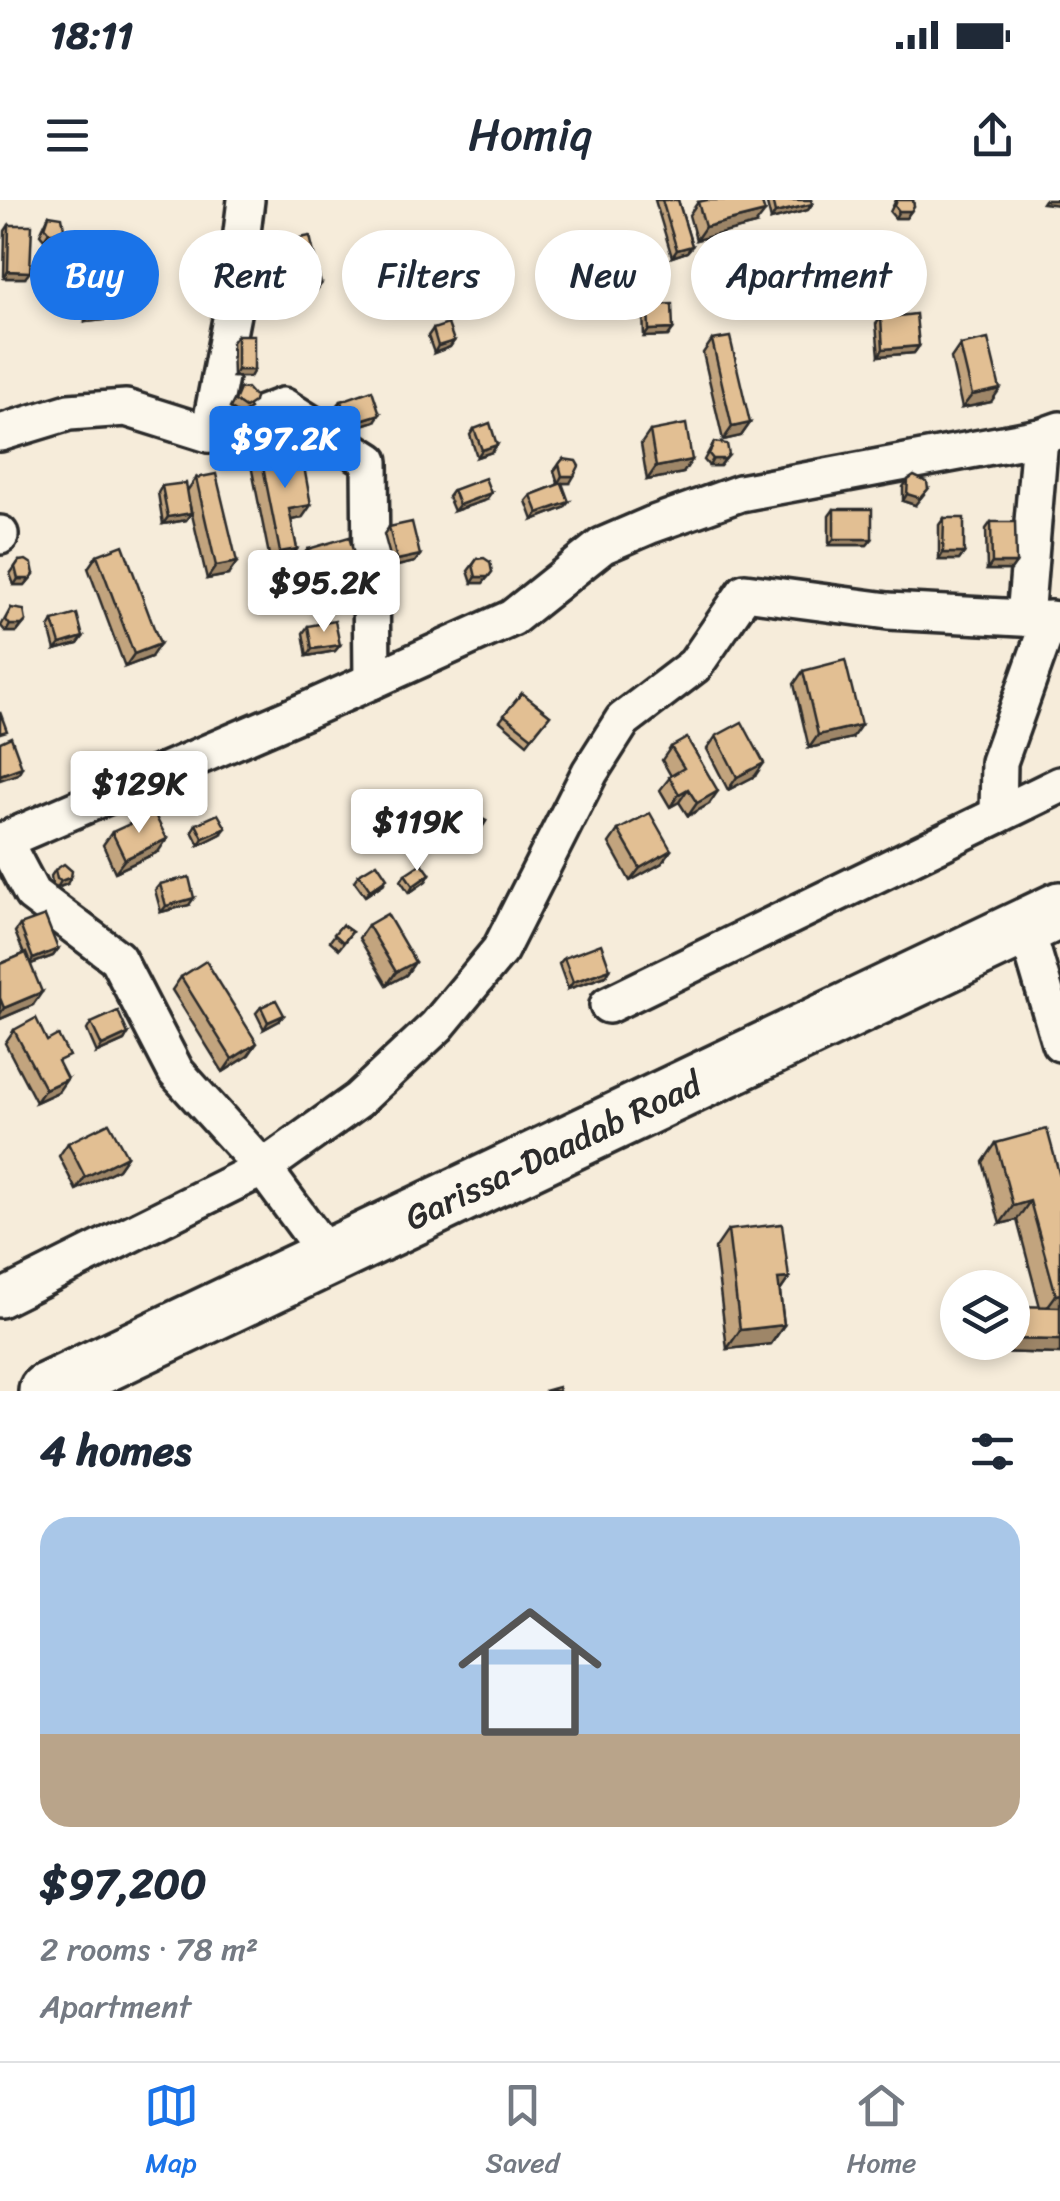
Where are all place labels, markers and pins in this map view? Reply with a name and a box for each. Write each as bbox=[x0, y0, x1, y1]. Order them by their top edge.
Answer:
pin: $97.2K bbox=[204, 406, 366, 491]
pin: $95.2K bbox=[243, 550, 405, 635]
pin: $129K bbox=[69, 751, 209, 836]
pin: $119K bbox=[347, 789, 487, 874]

